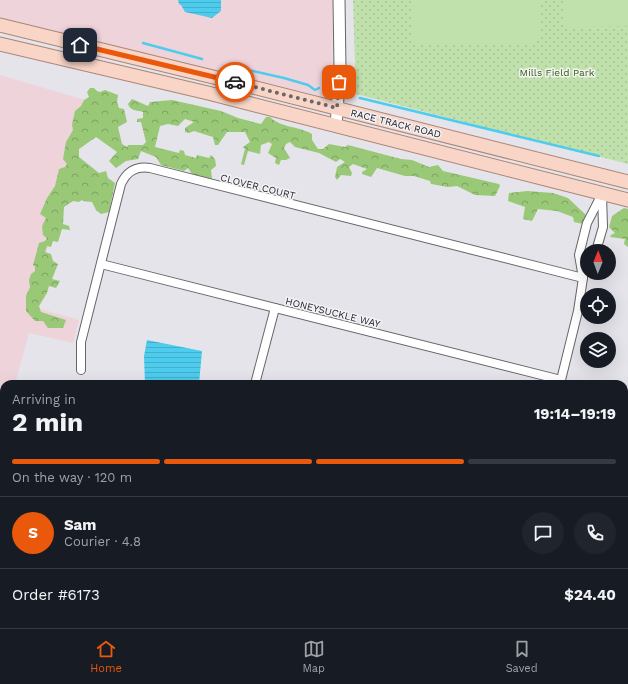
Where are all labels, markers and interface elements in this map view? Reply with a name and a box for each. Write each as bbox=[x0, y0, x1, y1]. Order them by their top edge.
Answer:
pin bbox=[63, 28, 97, 62]
icon: home bbox=[69, 34, 91, 56]
courier bbox=[215, 62, 255, 102]
pin bbox=[322, 65, 356, 99]
park label: Mills Field Park bbox=[520, 67, 595, 78]
icon: car bbox=[224, 71, 246, 93]
icon: bag bbox=[328, 71, 350, 93]
street label: RACE TRACK ROAD bbox=[350, 107, 442, 140]
street label: CLOVER COURT bbox=[219, 172, 296, 201]
north arrow bbox=[580, 244, 616, 280]
map controls bbox=[580, 244, 616, 368]
button: locate bbox=[580, 288, 616, 324]
street label: HONEYSUCKLE WAY bbox=[284, 295, 382, 330]
button: layers bbox=[580, 332, 616, 368]
text: Arriving in bbox=[12, 392, 76, 407]
text: 19:14–19:19 bbox=[534, 405, 616, 423]
text: 2 min bbox=[12, 407, 83, 437]
text: On the way · 120 m bbox=[12, 470, 132, 485]
button: chat bbox=[522, 512, 564, 554]
button: phone bbox=[574, 512, 616, 554]
text: Sam bbox=[64, 516, 96, 534]
text: S bbox=[28, 524, 38, 542]
text: Courier · 4.8 bbox=[64, 534, 141, 549]
text: Order #6173 bbox=[12, 586, 100, 604]
text: $24.40 bbox=[564, 586, 616, 604]
tab: Home bbox=[90, 638, 122, 675]
tab: Map bbox=[303, 638, 325, 675]
tab: Saved bbox=[506, 638, 538, 675]

